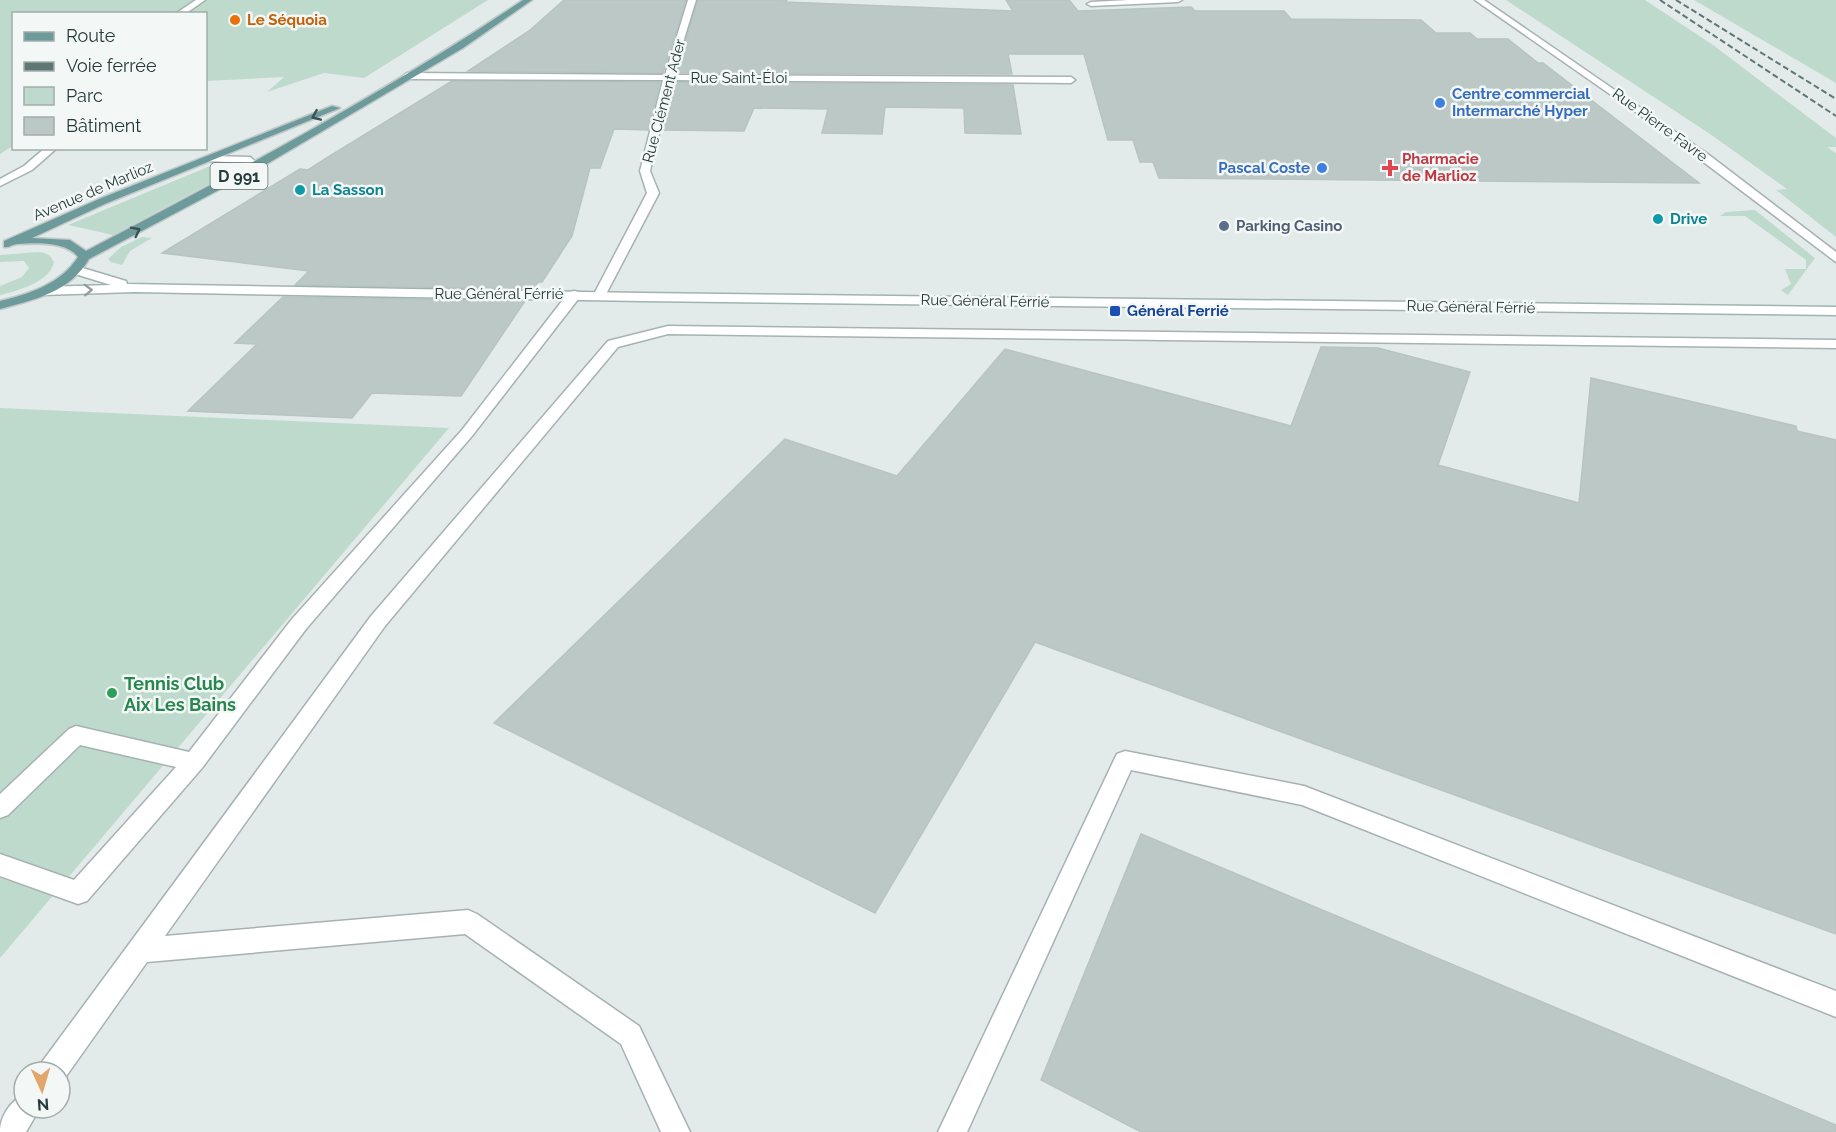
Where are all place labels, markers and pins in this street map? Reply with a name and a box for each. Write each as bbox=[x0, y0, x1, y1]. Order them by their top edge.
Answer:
place label: Le Séquoia bbox=[247, 11, 327, 29]
marker: Le Séquoia bbox=[228, 13, 242, 27]
place label: Centre commercial Intermarché Hyper bbox=[1452, 85, 1590, 120]
marker: Centre commercial Intermarché Hyper bbox=[1433, 96, 1447, 110]
place label: Pharmacie de Marlioz bbox=[1402, 150, 1479, 185]
place label: Pascal Coste bbox=[1218, 159, 1310, 177]
marker: Pascal Coste bbox=[1315, 161, 1329, 175]
marker: Pharmacie de Marlioz bbox=[1383, 161, 1397, 175]
place label: La Sasson bbox=[312, 181, 384, 199]
marker: La Sasson bbox=[293, 183, 307, 197]
place label: Drive bbox=[1670, 210, 1707, 228]
marker: Drive bbox=[1651, 212, 1665, 226]
place label: Parking Casino bbox=[1236, 217, 1342, 235]
marker: Parking Casino bbox=[1217, 219, 1231, 233]
place label: Général Ferrié bbox=[1127, 302, 1229, 320]
marker: Général Ferrié bbox=[1108, 304, 1122, 318]
place label: Tennis Club Aix Les Bains bbox=[124, 673, 236, 715]
marker: Tennis Club Aix Les Bains bbox=[105, 686, 119, 700]

